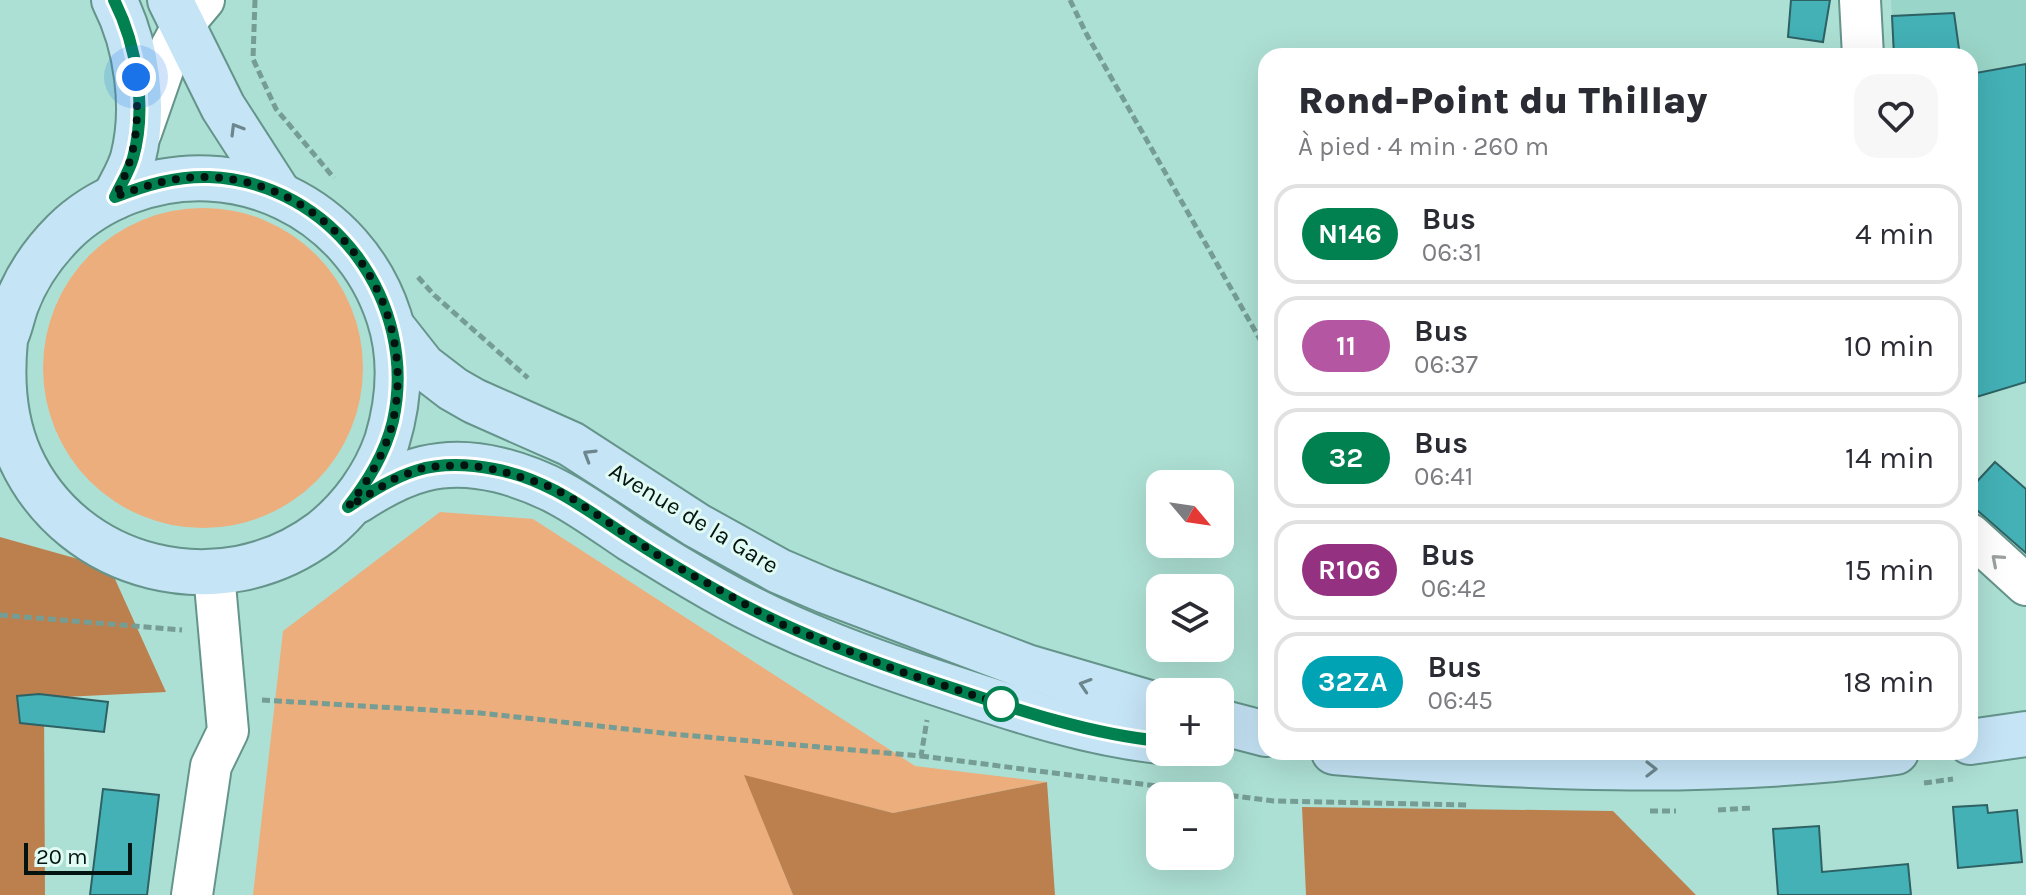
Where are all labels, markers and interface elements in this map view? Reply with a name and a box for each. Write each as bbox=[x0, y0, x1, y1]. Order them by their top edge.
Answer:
your location bbox=[116, 57, 156, 97]
button: heart bbox=[1854, 74, 1938, 158]
text: Rond-Point du Thillay bbox=[1298, 78, 1707, 123]
one-way arrow bbox=[230, 123, 246, 138]
text: À pied · 4 min · 260 m bbox=[1298, 131, 1549, 162]
text: Bus bbox=[1422, 201, 1476, 237]
text: 4 min bbox=[1855, 216, 1934, 252]
text: N146 bbox=[1318, 217, 1382, 250]
text: 06:31 bbox=[1422, 237, 1482, 268]
text: Bus bbox=[1414, 313, 1468, 349]
text: 10 min bbox=[1844, 328, 1934, 364]
text: 11 bbox=[1336, 329, 1356, 362]
text: 06:37 bbox=[1414, 349, 1478, 380]
text: Bus bbox=[1414, 425, 1468, 461]
text: 14 min bbox=[1845, 440, 1934, 476]
text: 32 bbox=[1329, 441, 1363, 474]
one-way arrow bbox=[583, 449, 598, 464]
street label: Avenue de la Gare bbox=[604, 456, 784, 580]
text: 06:41 bbox=[1414, 461, 1473, 492]
north arrow bbox=[1146, 470, 1234, 558]
map controls bbox=[1146, 470, 1234, 870]
text: Bus bbox=[1421, 537, 1475, 573]
text: 15 min bbox=[1845, 552, 1934, 588]
text: R106 bbox=[1318, 553, 1381, 586]
one-way arrow bbox=[1992, 555, 2007, 569]
text: 06:42 bbox=[1421, 573, 1487, 604]
button: layers bbox=[1146, 574, 1234, 662]
text: Bus bbox=[1427, 649, 1482, 685]
text: 18 min bbox=[1843, 664, 1934, 700]
text: 32ZA bbox=[1318, 665, 1387, 698]
button: + bbox=[1146, 678, 1234, 766]
one-way arrow bbox=[1078, 679, 1092, 695]
text: 06:45 bbox=[1427, 685, 1493, 716]
unlabelled marker bbox=[984, 687, 1018, 721]
one-way arrow bbox=[1645, 760, 1658, 778]
button: − bbox=[1146, 782, 1234, 870]
scale bar bbox=[24, 839, 132, 875]
text: 20 m bbox=[36, 844, 88, 870]

